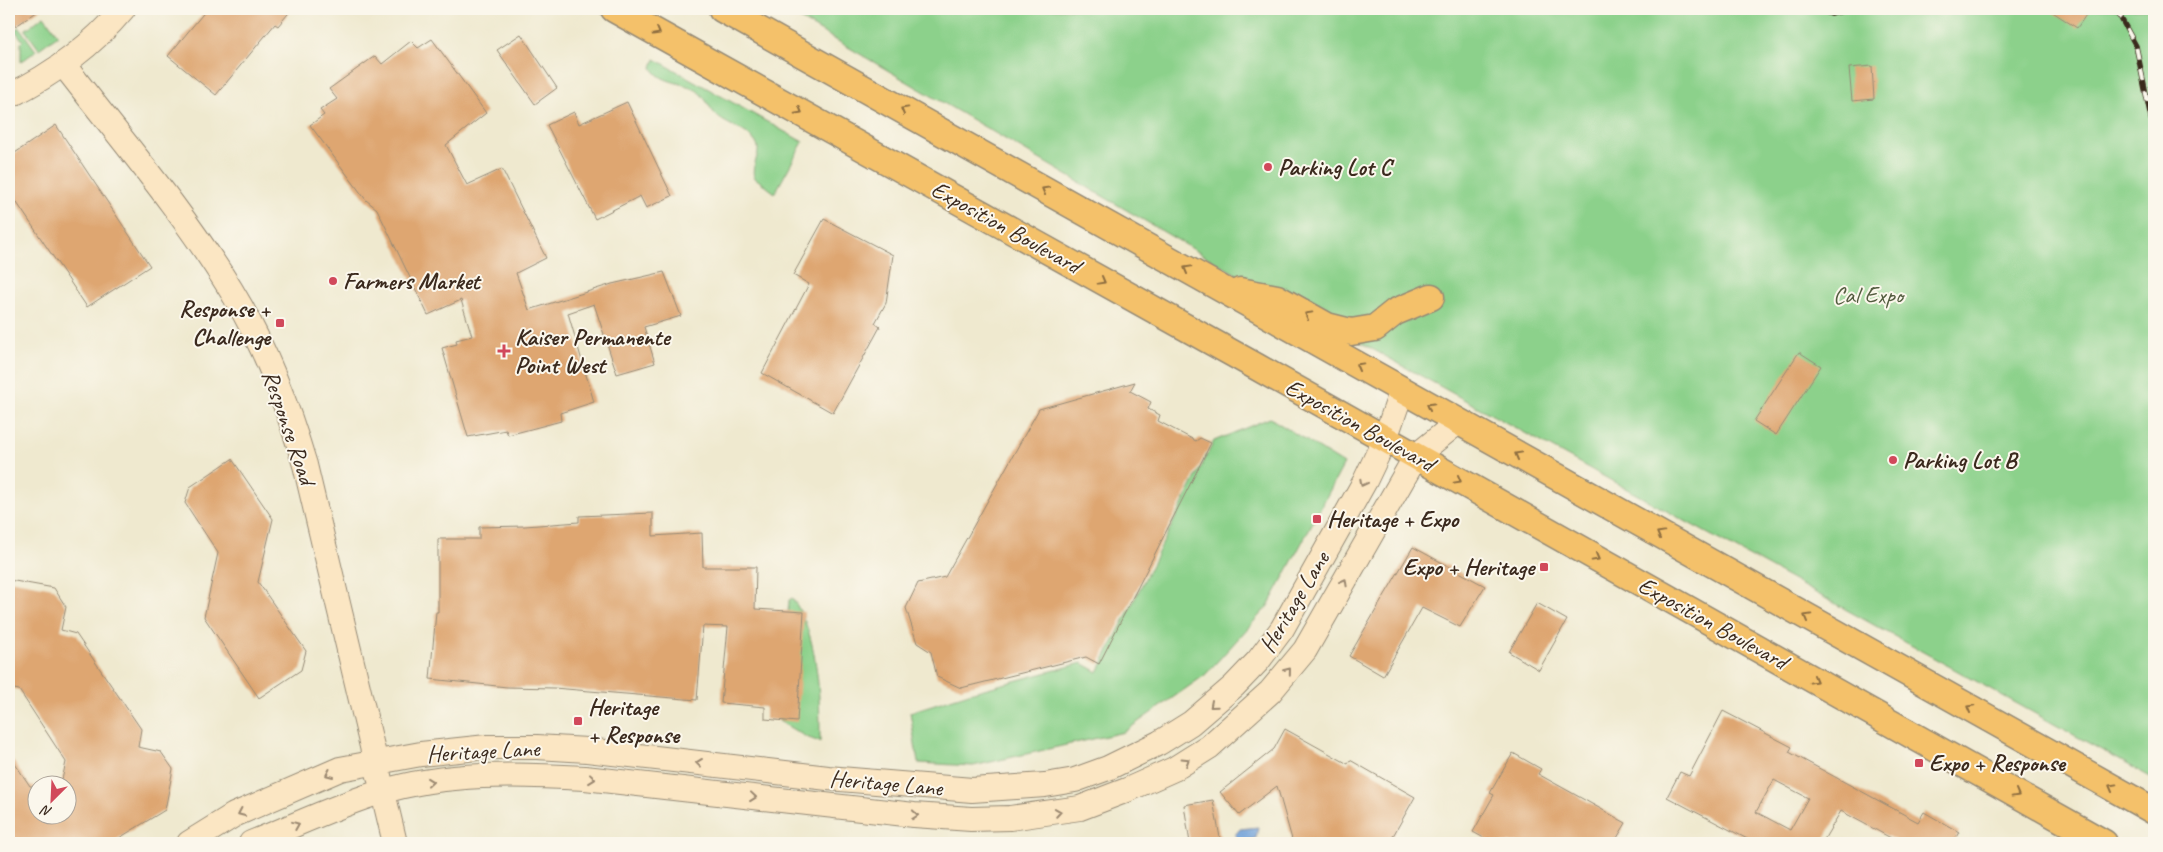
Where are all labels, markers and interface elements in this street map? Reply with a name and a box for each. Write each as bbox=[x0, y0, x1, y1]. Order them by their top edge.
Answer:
one-way arrow bbox=[651, 26, 660, 36]
one-way arrow bbox=[793, 105, 802, 115]
one-way arrow bbox=[900, 106, 909, 116]
place label: Parking Lot C bbox=[1278, 152, 1395, 182]
marker: Parking Lot C bbox=[1262, 161, 1274, 173]
street label: Exposition Boulevard bbox=[926, 174, 1089, 282]
one-way arrow bbox=[1042, 186, 1051, 196]
place label: Farmers Market bbox=[343, 266, 483, 296]
one-way arrow bbox=[1183, 266, 1192, 276]
marker: Farmers Market bbox=[327, 275, 339, 287]
one-way arrow bbox=[1097, 275, 1106, 285]
park label: Cal Expo bbox=[1833, 280, 1906, 310]
place label: Response + Challenge bbox=[179, 294, 272, 352]
one-way arrow bbox=[1304, 311, 1313, 321]
marker: Response + Challenge bbox=[274, 317, 286, 329]
place label: Kaiser Permanente Point West bbox=[515, 322, 671, 380]
marker: Kaiser Permanente Point West bbox=[497, 344, 511, 358]
one-way arrow bbox=[1355, 362, 1364, 372]
street label: Response Road bbox=[255, 366, 324, 491]
street label: Exposition Boulevard bbox=[1280, 372, 1443, 480]
one-way arrow bbox=[1426, 402, 1435, 412]
place label: Parking Lot B bbox=[1903, 445, 2020, 475]
one-way arrow bbox=[1514, 451, 1523, 461]
marker: Parking Lot B bbox=[1887, 454, 1899, 466]
one-way arrow bbox=[1453, 474, 1462, 484]
one-way arrow bbox=[1359, 478, 1369, 487]
place label: Heritage + Expo bbox=[1327, 504, 1461, 534]
marker: Heritage + Expo bbox=[1311, 513, 1323, 525]
one-way arrow bbox=[1656, 531, 1665, 541]
street label: Heritage Lane bbox=[1252, 544, 1337, 658]
one-way arrow bbox=[1590, 551, 1599, 561]
place label: Expo + Heritage bbox=[1403, 552, 1536, 582]
marker: Expo + Heritage bbox=[1538, 561, 1550, 573]
street label: Exposition Boulevard bbox=[1633, 570, 1796, 678]
one-way arrow bbox=[1338, 579, 1348, 588]
one-way arrow bbox=[1803, 613, 1812, 623]
one-way arrow bbox=[1283, 668, 1291, 677]
one-way arrow bbox=[1808, 674, 1817, 684]
place label: Heritage + Response bbox=[588, 692, 681, 750]
one-way arrow bbox=[1209, 699, 1218, 708]
one-way arrow bbox=[1966, 704, 1975, 714]
marker: Heritage + Response bbox=[572, 715, 584, 727]
street label: Heritage Lane bbox=[426, 733, 542, 769]
place label: Expo + Response bbox=[1929, 748, 2067, 778]
marker: Expo + Response bbox=[1913, 757, 1925, 769]
one-way arrow bbox=[695, 758, 703, 769]
one-way arrow bbox=[1181, 758, 1190, 767]
street label: Heritage Lane bbox=[829, 763, 946, 803]
one-way arrow bbox=[325, 767, 334, 778]
one-way arrow bbox=[588, 773, 596, 784]
north arrow bbox=[28, 774, 78, 824]
one-way arrow bbox=[426, 777, 434, 788]
one-way arrow bbox=[2108, 784, 2117, 794]
one-way arrow bbox=[2011, 788, 2020, 798]
one-way arrow bbox=[750, 791, 758, 802]
text: N bbox=[37, 801, 54, 821]
one-way arrow bbox=[237, 806, 246, 817]
one-way arrow bbox=[1054, 807, 1062, 817]
one-way arrow bbox=[911, 810, 919, 821]
one-way arrow bbox=[291, 821, 300, 831]

